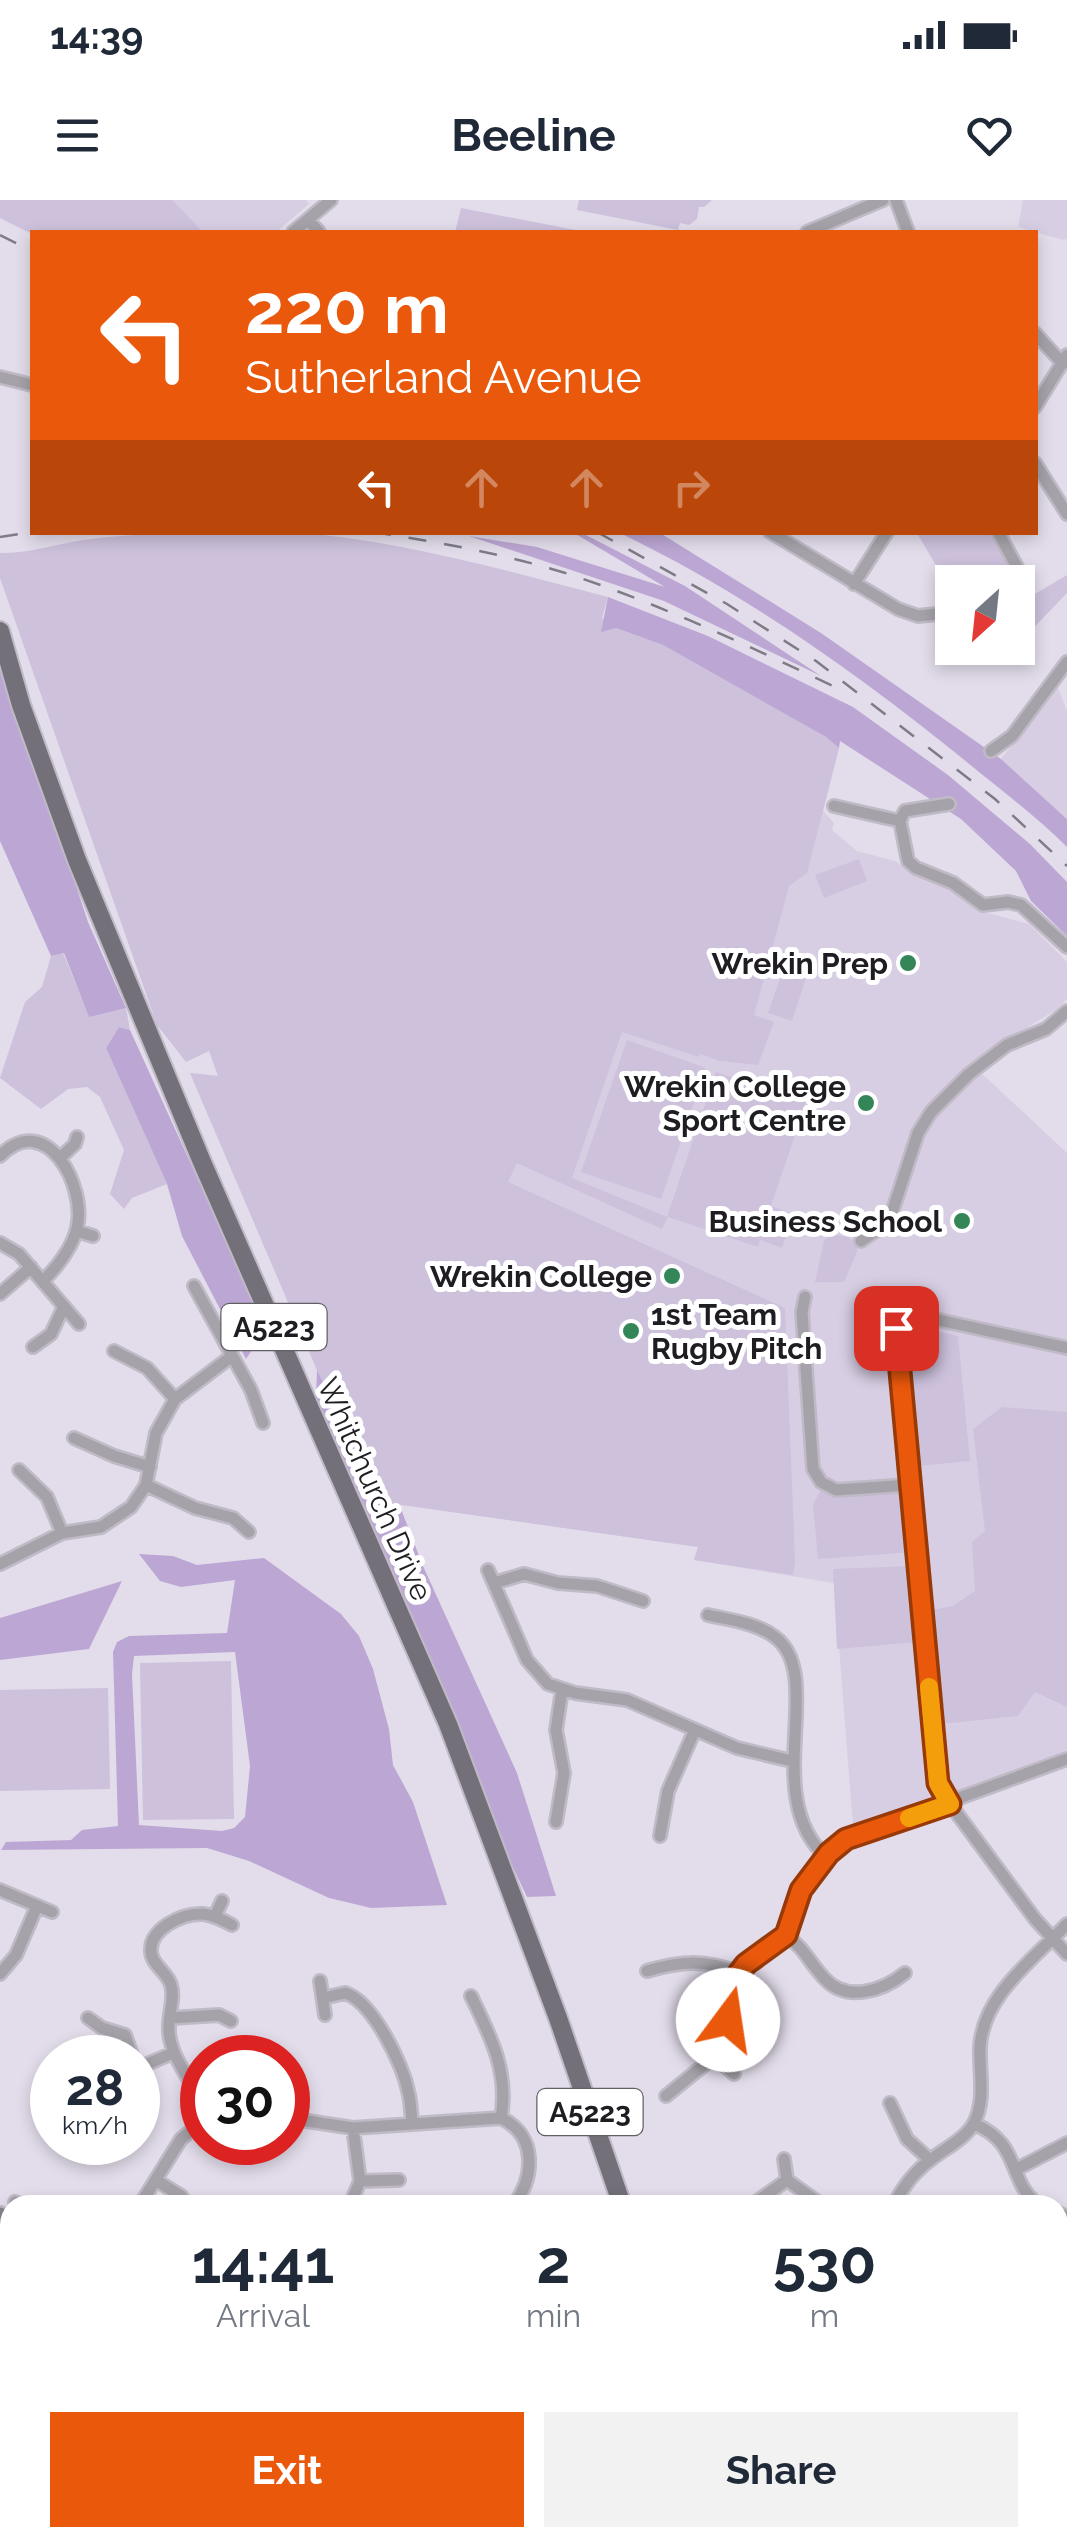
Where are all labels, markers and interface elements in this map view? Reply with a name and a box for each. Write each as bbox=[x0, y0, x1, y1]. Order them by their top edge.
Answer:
text: 14:39 bbox=[50, 13, 143, 58]
icon: menu bbox=[50, 108, 105, 163]
icon: heart bbox=[962, 108, 1017, 163]
text: Beeline bbox=[451, 109, 616, 162]
text: 220 m bbox=[245, 267, 449, 349]
icon: left bbox=[80, 270, 210, 400]
text: Sutherland Avenue bbox=[245, 351, 642, 404]
icon: left bbox=[349, 460, 404, 515]
icon: ahead bbox=[454, 460, 509, 515]
icon: ahead bbox=[559, 460, 614, 515]
icon: right bbox=[664, 460, 719, 515]
north arrow bbox=[935, 565, 1035, 665]
map controls bbox=[935, 565, 1035, 665]
place label: Wrekin Prep bbox=[712, 946, 888, 981]
marker: Wrekin Prep bbox=[897, 952, 919, 974]
place label: Wrekin College Sport Centre bbox=[624, 1069, 846, 1138]
marker: Wrekin College Sport Centre bbox=[855, 1092, 877, 1114]
place label: Business School bbox=[708, 1204, 942, 1239]
marker: Business School bbox=[951, 1210, 973, 1232]
place label: Wrekin College bbox=[430, 1259, 652, 1294]
marker: Wrekin College bbox=[661, 1265, 683, 1287]
pin bbox=[854, 1286, 939, 1371]
place label: 1st Team Rugby Pitch bbox=[651, 1297, 822, 1366]
icon: arrive bbox=[869, 1301, 924, 1356]
road number: A5223 bbox=[222, 1304, 326, 1350]
marker: 1st Team Rugby Pitch bbox=[620, 1320, 642, 1342]
street label: Whitchurch Drive bbox=[310, 1372, 440, 1606]
position arrow bbox=[676, 1968, 780, 2072]
speed limit sign: 30 bbox=[180, 2035, 310, 2165]
text: 28 bbox=[66, 2058, 124, 2117]
road number: A5223 bbox=[538, 2089, 642, 2135]
text: km/h bbox=[62, 2110, 128, 2140]
text: 14:41 bbox=[192, 2227, 334, 2297]
text: 2 bbox=[537, 2227, 570, 2297]
text: 530 bbox=[773, 2227, 876, 2297]
text: Arrival bbox=[216, 2297, 310, 2334]
text: min bbox=[526, 2297, 581, 2334]
text: m bbox=[810, 2297, 839, 2334]
button: Exit bbox=[50, 2412, 524, 2527]
button: Share bbox=[544, 2412, 1018, 2527]

